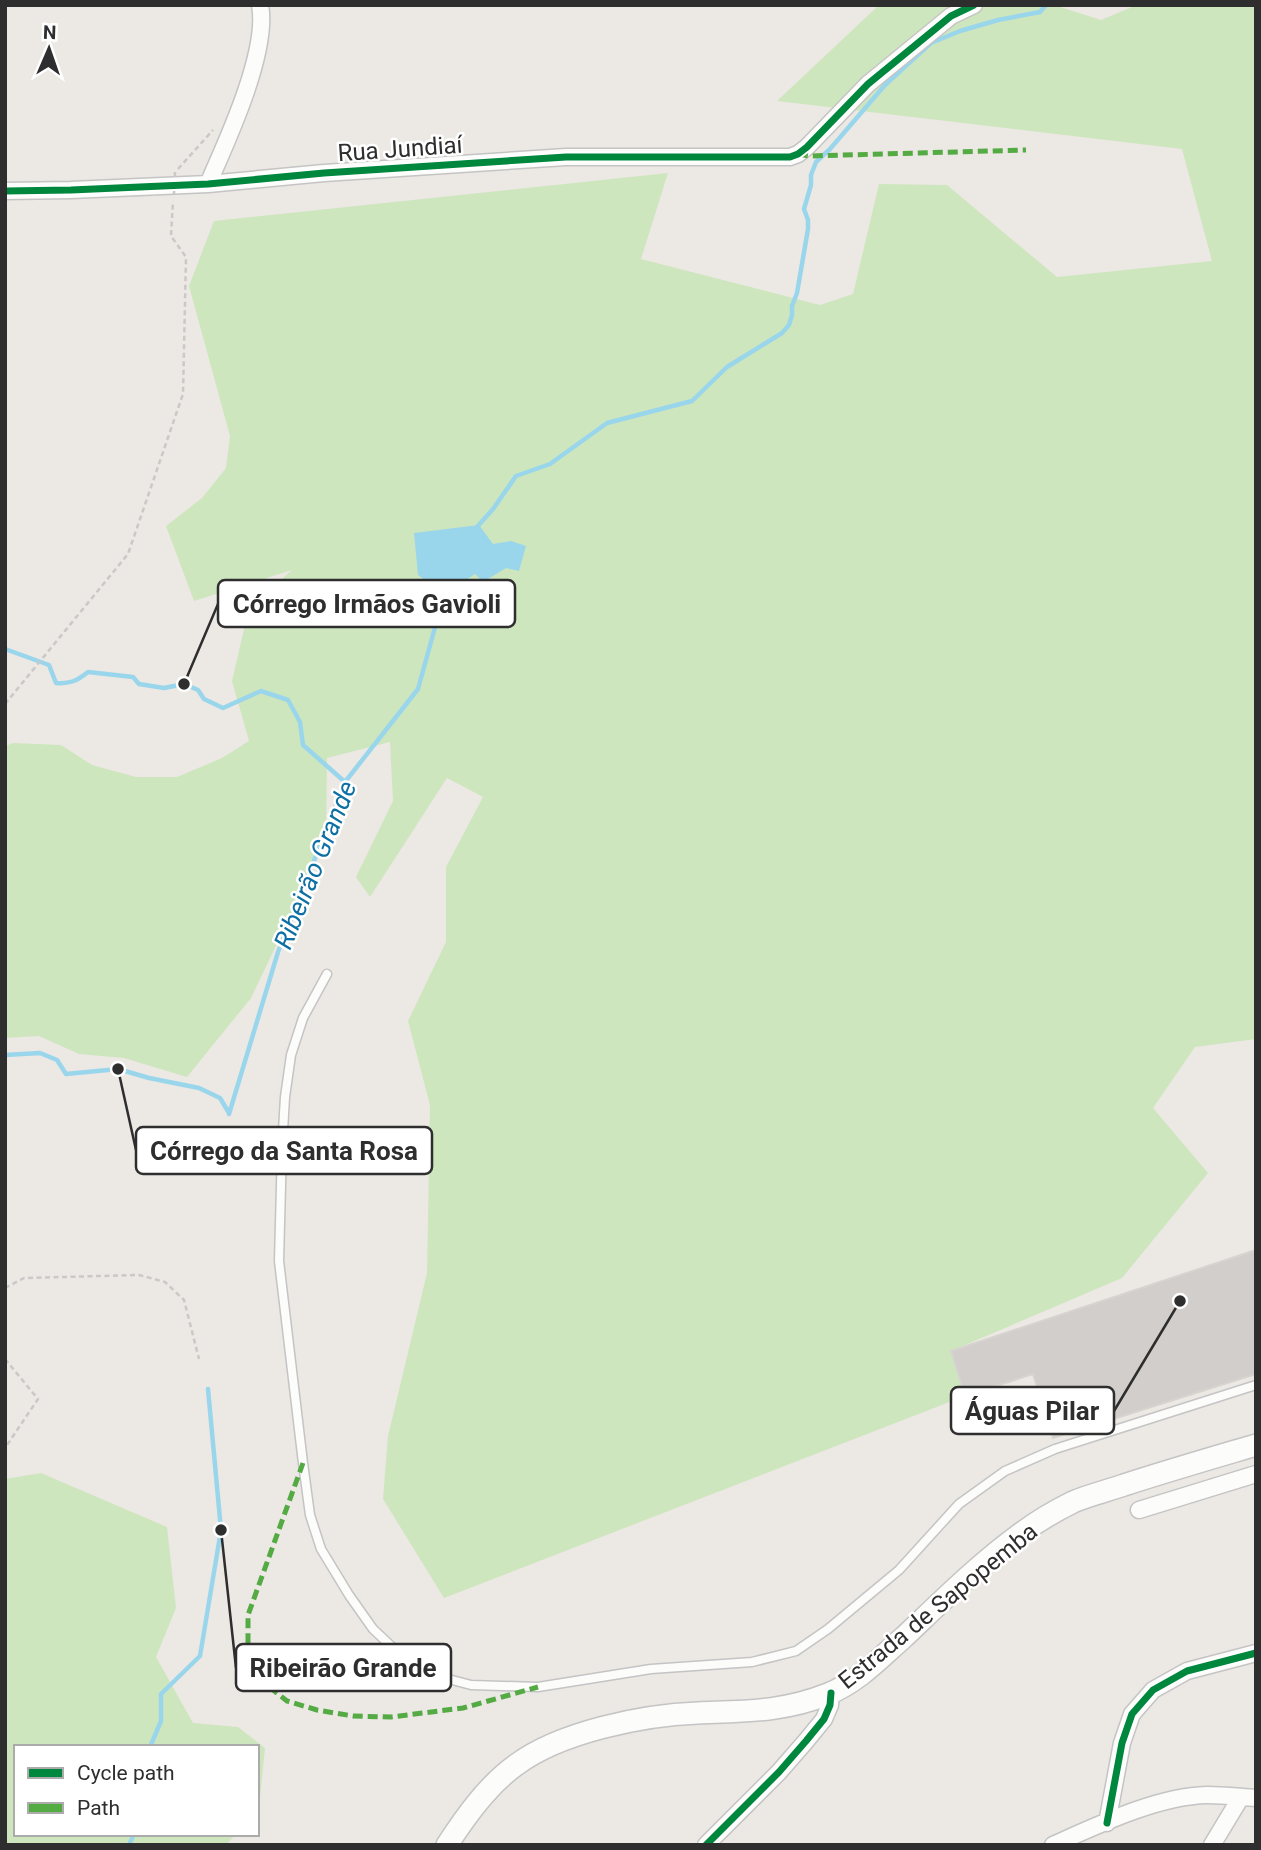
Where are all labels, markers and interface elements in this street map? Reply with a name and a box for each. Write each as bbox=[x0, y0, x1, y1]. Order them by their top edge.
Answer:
north arrow bbox=[14, 14, 84, 84]
text: N bbox=[42, 21, 57, 44]
street label: Rua Jundiaí bbox=[337, 131, 464, 167]
callout: Córrego Irmãos Gavioli bbox=[218, 580, 515, 627]
text: Córrego Irmãos Gavioli bbox=[233, 589, 501, 619]
water label: Ribeirão Grande bbox=[268, 777, 362, 953]
callout: Córrego da Santa Rosa bbox=[136, 1127, 432, 1174]
text: Córrego da Santa Rosa bbox=[150, 1136, 418, 1166]
callout: Águas Pilar bbox=[951, 1387, 1114, 1434]
text: Águas Pilar bbox=[965, 1396, 1100, 1426]
street label: Estrada de Sapopemba bbox=[833, 1517, 1043, 1695]
callout: Ribeirão Grande bbox=[236, 1644, 451, 1691]
text: Ribeirão Grande bbox=[249, 1653, 437, 1683]
legend bbox=[14, 1745, 259, 1836]
text: Cycle path bbox=[77, 1761, 175, 1785]
text: Path bbox=[77, 1796, 120, 1820]

